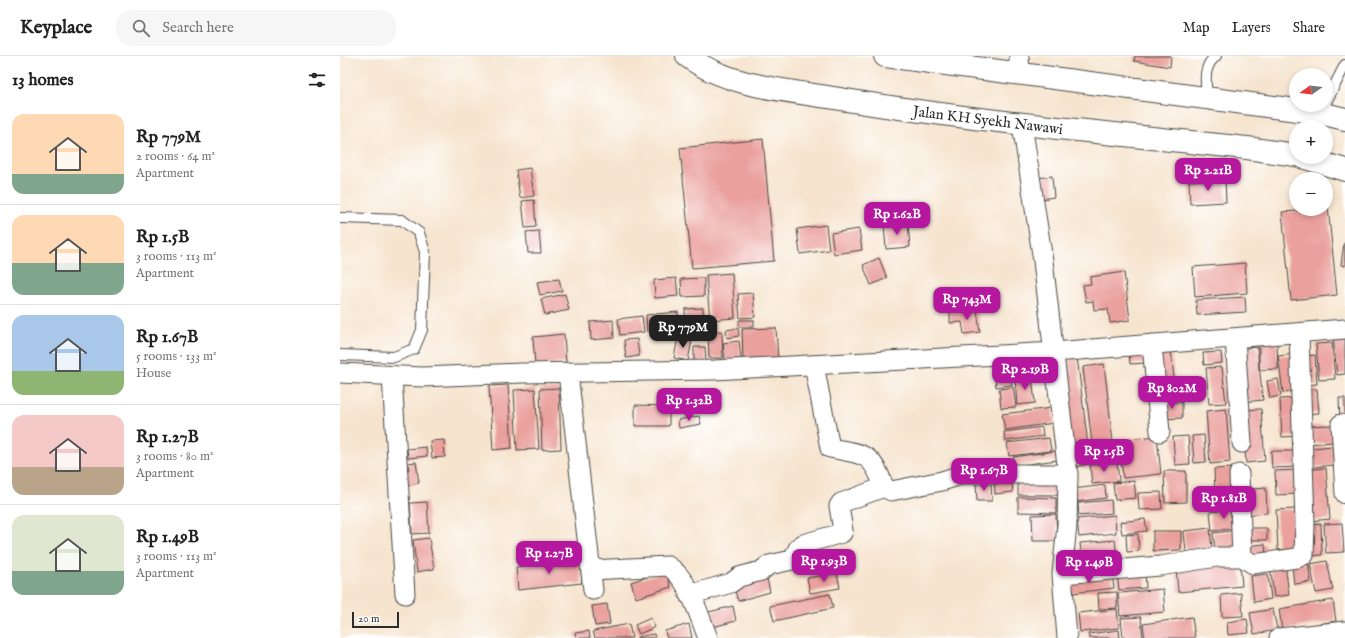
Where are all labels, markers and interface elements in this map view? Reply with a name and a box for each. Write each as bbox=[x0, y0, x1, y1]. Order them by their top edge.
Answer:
search box bbox=[116, 10, 396, 46]
text: Keyplace bbox=[20, 16, 92, 40]
icon: search bbox=[130, 17, 152, 39]
text: Search here bbox=[162, 18, 234, 37]
text: Map bbox=[1183, 19, 1210, 37]
text: Layers bbox=[1232, 19, 1271, 37]
text: Share bbox=[1293, 19, 1325, 37]
north arrow bbox=[1289, 68, 1333, 112]
map controls bbox=[1289, 68, 1333, 216]
icon: filters bbox=[306, 69, 328, 91]
text: 13 homes bbox=[12, 70, 73, 91]
street label: Jalan KH Syekh Nawawi bbox=[910, 102, 1064, 139]
button: + bbox=[1289, 120, 1333, 164]
text: Rp 779M bbox=[136, 127, 201, 148]
icon: home bbox=[44, 130, 92, 178]
text: 2 rooms · 64 m² bbox=[136, 148, 215, 165]
pin: Rp 2.21B bbox=[1167, 158, 1249, 192]
text: Rp 2.21B bbox=[1184, 162, 1232, 179]
text: Apartment bbox=[136, 165, 194, 182]
button: − bbox=[1289, 172, 1333, 216]
pin: Rp 1.62B bbox=[856, 202, 938, 236]
text: Rp 1.62B bbox=[873, 206, 921, 223]
text: Rp 1.5B bbox=[136, 227, 189, 248]
icon: home bbox=[44, 231, 92, 279]
text: 3 rooms · 113 m² bbox=[136, 248, 217, 265]
text: Apartment bbox=[136, 265, 194, 282]
pin: Rp 743M bbox=[930, 287, 1004, 321]
text: Rp 743M bbox=[942, 291, 992, 308]
pin: Rp 779M bbox=[646, 315, 720, 349]
text: Rp 779M bbox=[658, 319, 708, 336]
text: Rp 1.67B bbox=[136, 327, 198, 348]
icon: home bbox=[44, 331, 92, 379]
text: 5 rooms · 133 m² bbox=[136, 348, 217, 365]
pin: Rp 2.19B bbox=[984, 357, 1066, 391]
text: Rp 2.19B bbox=[1001, 361, 1049, 378]
text: House bbox=[136, 365, 171, 382]
pin: Rp 802M bbox=[1135, 376, 1209, 410]
text: Rp 802M bbox=[1147, 380, 1197, 397]
pin: Rp 1.32B bbox=[648, 388, 730, 422]
text: Rp 1.32B bbox=[666, 392, 712, 409]
text: Rp 1.27B bbox=[136, 427, 199, 448]
icon: home bbox=[44, 431, 92, 479]
pin: Rp 1.5B bbox=[1067, 439, 1141, 473]
text: Rp 1.5B bbox=[1084, 443, 1124, 460]
text: 3 rooms · 80 m² bbox=[136, 448, 214, 465]
pin: Rp 1.67B bbox=[943, 458, 1025, 492]
text: Rp 1.67B bbox=[960, 462, 1008, 479]
text: Apartment bbox=[136, 465, 194, 482]
pin: Rp 1.81B bbox=[1183, 486, 1265, 520]
text: Rp 1.81B bbox=[1201, 490, 1247, 507]
text: Rp 1.49B bbox=[136, 527, 199, 548]
icon: home bbox=[44, 531, 92, 579]
pin: Rp 1.27B bbox=[508, 541, 590, 575]
text: Rp 1.27B bbox=[525, 545, 573, 562]
text: 3 rooms · 113 m² bbox=[136, 548, 217, 565]
pin: Rp 1.93B bbox=[783, 549, 865, 583]
pin: Rp 1.49B bbox=[1048, 550, 1130, 584]
text: Rp 1.93B bbox=[801, 553, 847, 570]
text: Rp 1.49B bbox=[1065, 554, 1113, 571]
text: Apartment bbox=[136, 565, 194, 582]
scale bar bbox=[352, 610, 399, 629]
text: 20 m bbox=[358, 612, 379, 626]

